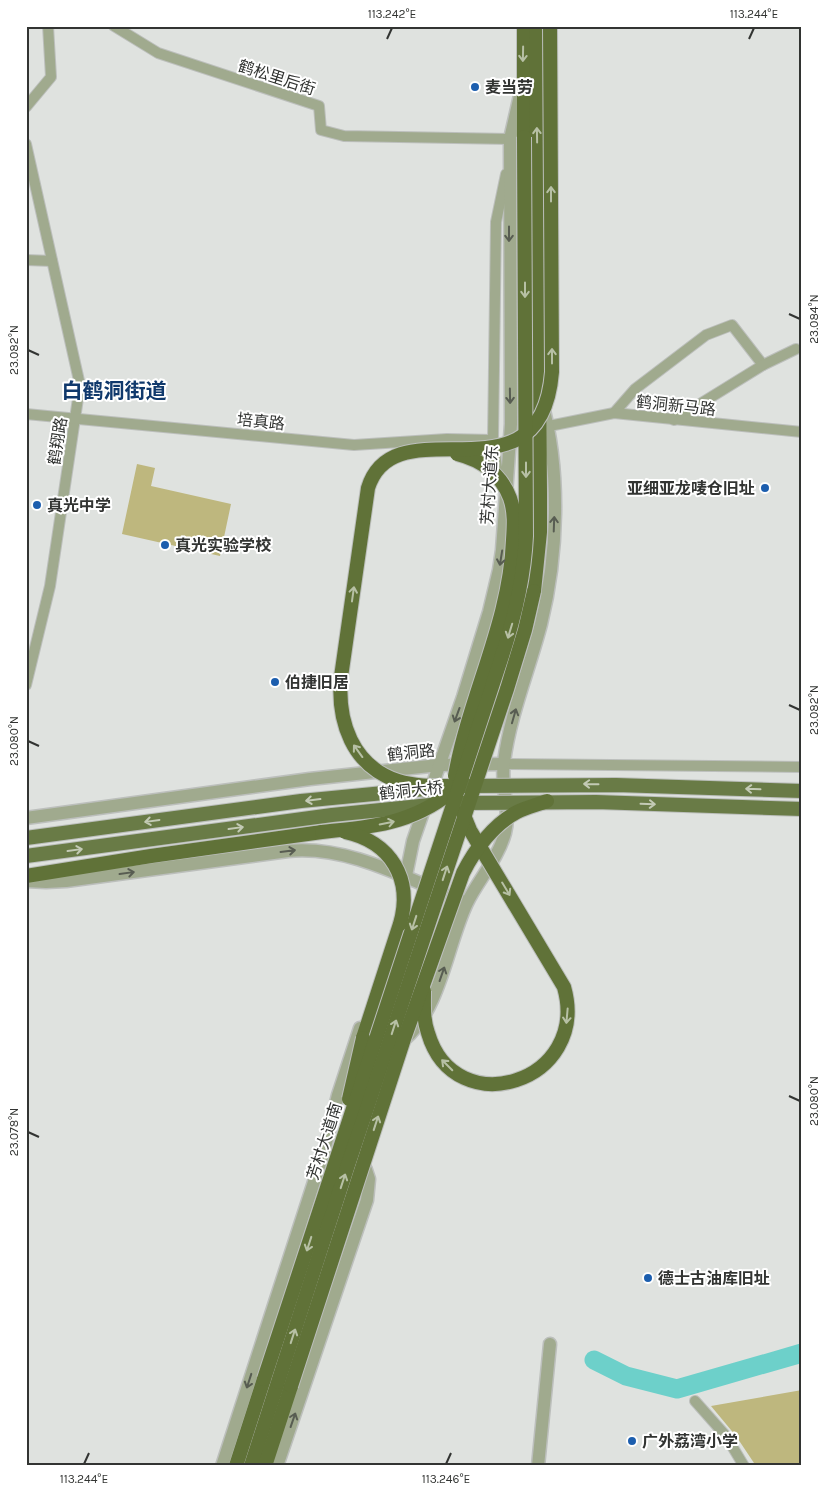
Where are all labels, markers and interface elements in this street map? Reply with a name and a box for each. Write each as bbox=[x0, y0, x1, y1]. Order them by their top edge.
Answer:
text: 113.242°E bbox=[368, 7, 416, 21]
text: 113.244°E bbox=[730, 7, 778, 21]
one-way arrow bbox=[519, 46, 528, 62]
street label: 鹤松里后街 bbox=[236, 56, 318, 99]
place label: 麦当劳 bbox=[485, 78, 533, 97]
marker: 麦当劳 bbox=[469, 81, 481, 93]
one-way arrow bbox=[532, 127, 542, 144]
one-way arrow bbox=[546, 186, 556, 202]
one-way arrow bbox=[505, 226, 514, 242]
one-way arrow bbox=[520, 282, 530, 298]
text: 23.084°N bbox=[807, 294, 821, 344]
text: 23.082°N bbox=[7, 325, 21, 375]
one-way arrow bbox=[547, 349, 557, 365]
district label: 白鹤洞街道 bbox=[62, 379, 167, 403]
one-way arrow bbox=[506, 388, 515, 404]
street label: 鹤洞新马路 bbox=[635, 392, 717, 419]
street label: 培真路 bbox=[236, 410, 286, 433]
street label: 鹤翔路 bbox=[44, 416, 71, 466]
street label: 芳村大道东 bbox=[477, 444, 502, 526]
one-way arrow bbox=[521, 462, 531, 478]
place label: 亚细亚龙唛仓旧址 bbox=[627, 479, 755, 498]
marker: 亚细亚龙唛仓旧址 bbox=[759, 482, 771, 494]
place label: 真光中学 bbox=[47, 496, 111, 515]
marker: 真光中学 bbox=[31, 499, 43, 511]
one-way arrow bbox=[549, 516, 558, 532]
place label: 真光实验学校 bbox=[175, 536, 272, 555]
marker: 真光实验学校 bbox=[159, 539, 171, 551]
one-way arrow bbox=[496, 550, 506, 566]
one-way arrow bbox=[348, 586, 358, 602]
one-way arrow bbox=[504, 623, 514, 639]
place label: 伯捷旧居 bbox=[285, 673, 349, 692]
marker: 伯捷旧居 bbox=[269, 676, 281, 688]
text: 23.082°N bbox=[807, 685, 821, 735]
one-way arrow bbox=[452, 706, 461, 722]
one-way arrow bbox=[510, 709, 520, 725]
text: 23.080°N bbox=[7, 716, 21, 766]
street label: 鹤洞路 bbox=[386, 741, 436, 764]
one-way arrow bbox=[353, 745, 364, 758]
street label: 鹤洞大桥 bbox=[378, 778, 444, 803]
one-way arrow bbox=[583, 779, 599, 789]
one-way arrow bbox=[745, 784, 762, 794]
one-way arrow bbox=[305, 795, 321, 805]
one-way arrow bbox=[640, 799, 656, 809]
one-way arrow bbox=[144, 816, 160, 826]
one-way arrow bbox=[379, 818, 395, 828]
one-way arrow bbox=[227, 823, 243, 833]
one-way arrow bbox=[66, 845, 82, 855]
one-way arrow bbox=[280, 846, 296, 856]
one-way arrow bbox=[441, 865, 451, 881]
one-way arrow bbox=[119, 868, 135, 878]
one-way arrow bbox=[500, 882, 511, 896]
one-way arrow bbox=[409, 915, 418, 930]
one-way arrow bbox=[438, 966, 448, 982]
one-way arrow bbox=[562, 1007, 572, 1023]
one-way arrow bbox=[390, 1020, 399, 1035]
one-way arrow bbox=[441, 1058, 453, 1071]
text: 23.080°N bbox=[807, 1076, 821, 1126]
street label: 芳村大道南 bbox=[303, 1100, 346, 1182]
text: 23.078°N bbox=[7, 1108, 21, 1156]
one-way arrow bbox=[372, 1116, 381, 1132]
one-way arrow bbox=[338, 1174, 348, 1190]
one-way arrow bbox=[304, 1236, 313, 1251]
place label: 德士古油库旧址 bbox=[658, 1269, 770, 1288]
marker: 德士古油库旧址 bbox=[642, 1272, 654, 1284]
one-way arrow bbox=[289, 1329, 298, 1344]
one-way arrow bbox=[244, 1372, 254, 1388]
one-way arrow bbox=[289, 1412, 298, 1428]
place label: 广外荔湾小学 bbox=[642, 1432, 738, 1451]
marker: 广外荔湾小学 bbox=[626, 1435, 638, 1447]
text: 113.244°E bbox=[60, 1472, 108, 1486]
text: 113.246°E bbox=[422, 1472, 470, 1486]

